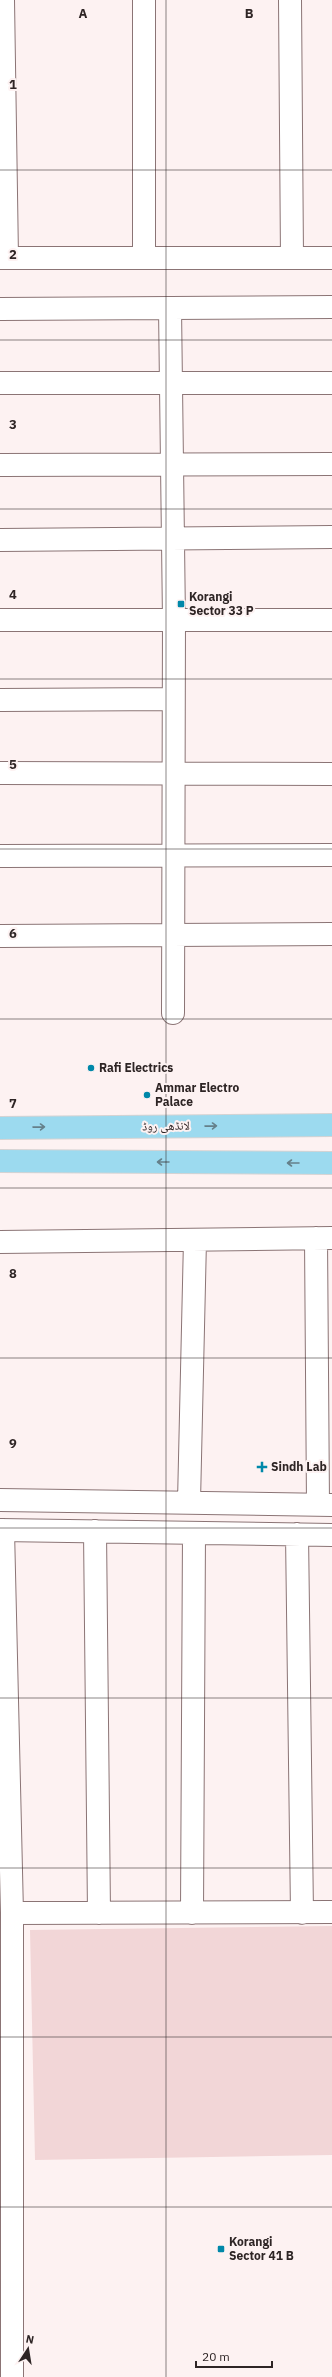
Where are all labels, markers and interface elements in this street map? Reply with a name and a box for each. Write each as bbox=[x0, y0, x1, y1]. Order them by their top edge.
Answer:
text: A bbox=[79, 5, 88, 22]
text: B bbox=[245, 5, 254, 22]
text: 1 bbox=[9, 76, 17, 93]
text: 2 bbox=[9, 246, 17, 263]
text: 3 bbox=[9, 416, 17, 433]
text: 4 bbox=[9, 586, 17, 603]
place label: Korangi Sector 33 P bbox=[189, 589, 254, 618]
marker: Korangi Sector 33 P bbox=[176, 599, 186, 609]
text: 5 bbox=[9, 756, 17, 773]
text: 6 bbox=[9, 925, 17, 942]
place label: Rafi Electrics bbox=[99, 1060, 173, 1075]
marker: Rafi Electrics bbox=[86, 1063, 96, 1073]
place label: Ammar Electro Palace bbox=[155, 1080, 239, 1109]
marker: Ammar Electro Palace bbox=[142, 1090, 152, 1100]
text: 7 bbox=[9, 1095, 17, 1112]
street label: لانڈھی روڈ bbox=[142, 1118, 190, 1133]
one-way arrow bbox=[204, 1122, 217, 1130]
one-way arrow bbox=[32, 1123, 45, 1131]
one-way arrow bbox=[157, 1158, 170, 1166]
one-way arrow bbox=[287, 1159, 300, 1167]
text: 8 bbox=[9, 1265, 17, 1282]
text: 9 bbox=[9, 1435, 17, 1452]
place label: Sindh Lab bbox=[271, 1459, 327, 1474]
marker: Sindh Lab bbox=[256, 1461, 268, 1473]
place label: Korangi Sector 41 B bbox=[229, 2234, 294, 2263]
marker: Korangi Sector 41 B bbox=[216, 2244, 226, 2254]
north arrow bbox=[8, 2329, 48, 2369]
text: N bbox=[25, 2332, 35, 2347]
scale bar bbox=[196, 2343, 272, 2369]
text: 20 m bbox=[202, 2349, 230, 2364]

